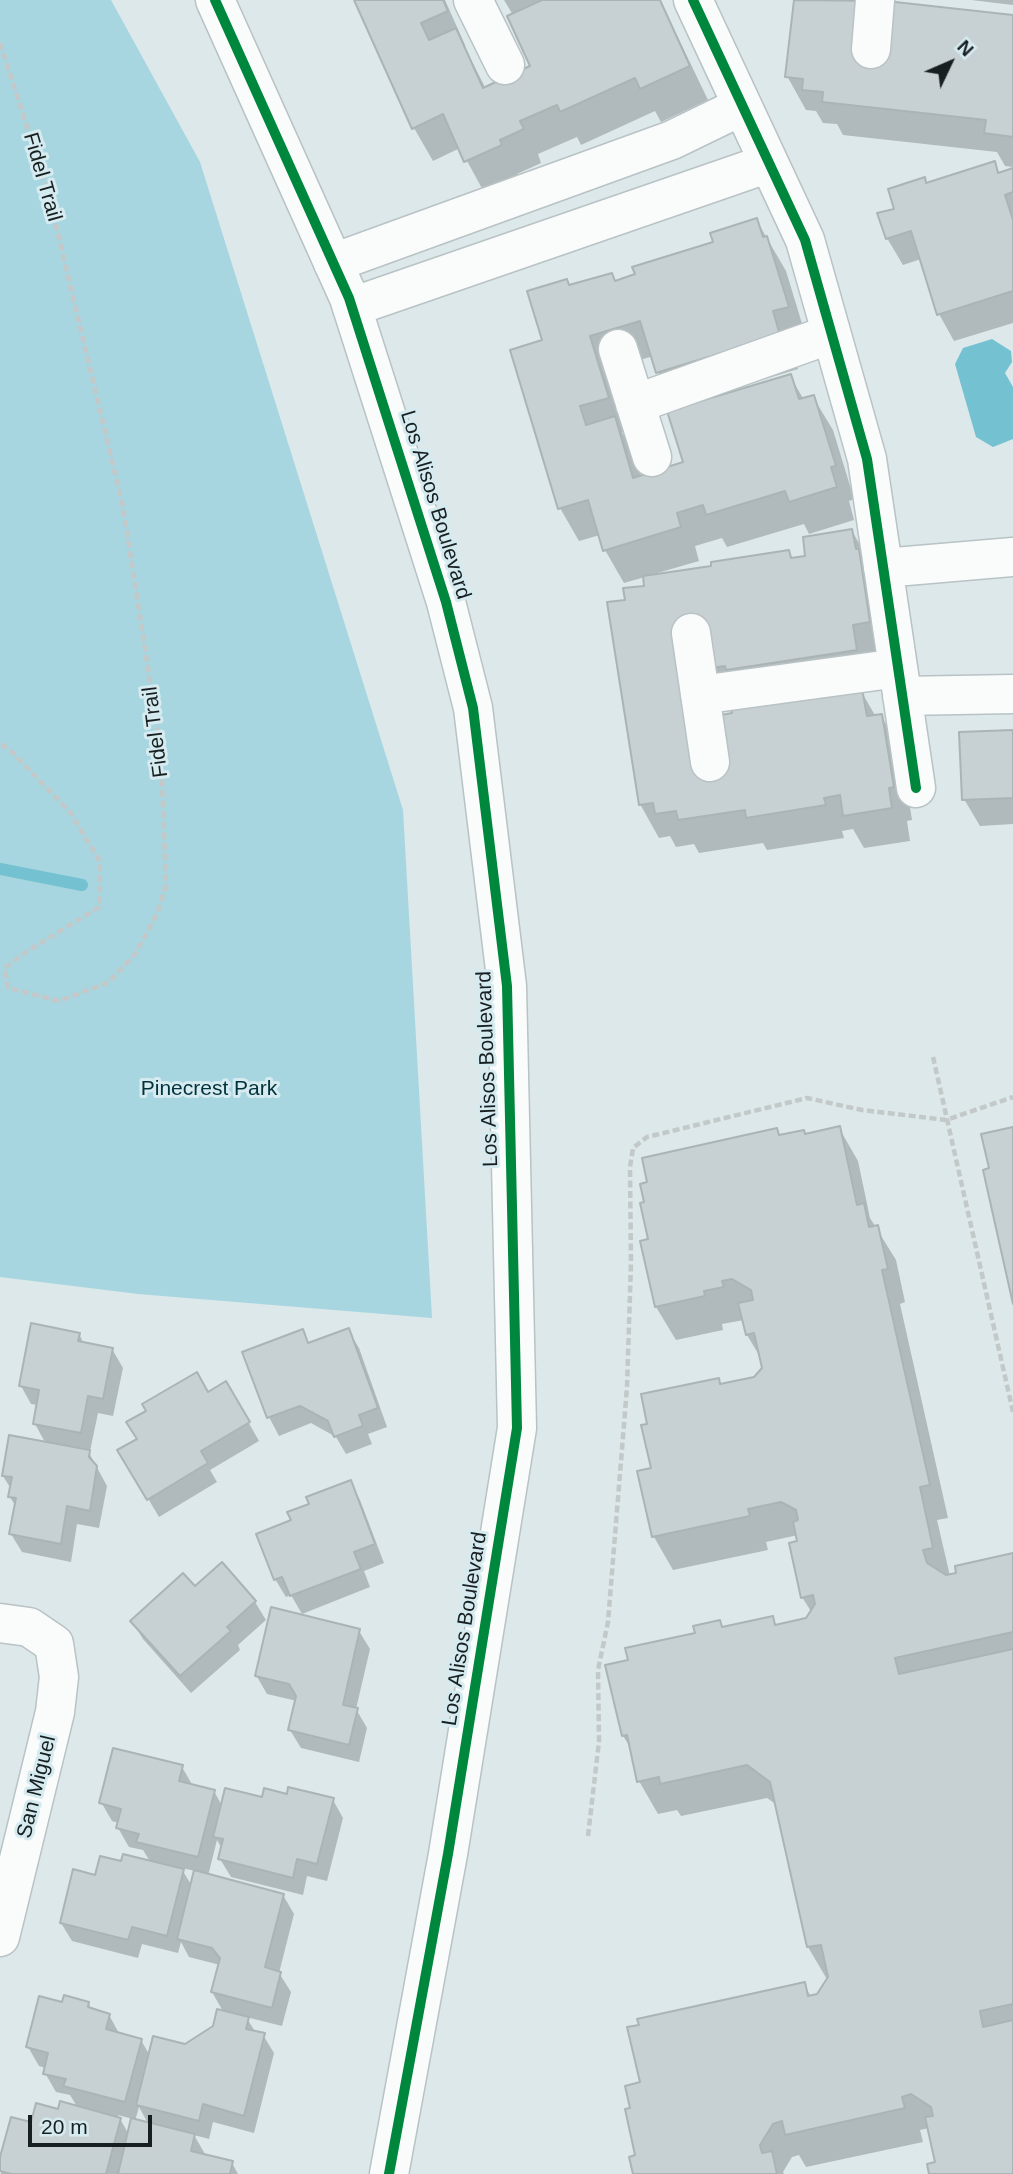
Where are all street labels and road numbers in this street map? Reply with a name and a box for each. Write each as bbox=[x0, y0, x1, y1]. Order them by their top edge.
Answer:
street label: Fidel Trail bbox=[17, 130, 67, 224]
street label: Los Alisos Boulevard bbox=[394, 408, 476, 602]
street label: Fidel Trail bbox=[138, 685, 174, 779]
street label: Los Alisos Boulevard bbox=[472, 971, 504, 1167]
street label: Los Alisos Boulevard bbox=[437, 1530, 493, 1728]
street label: San Miguel bbox=[12, 1733, 62, 1841]

